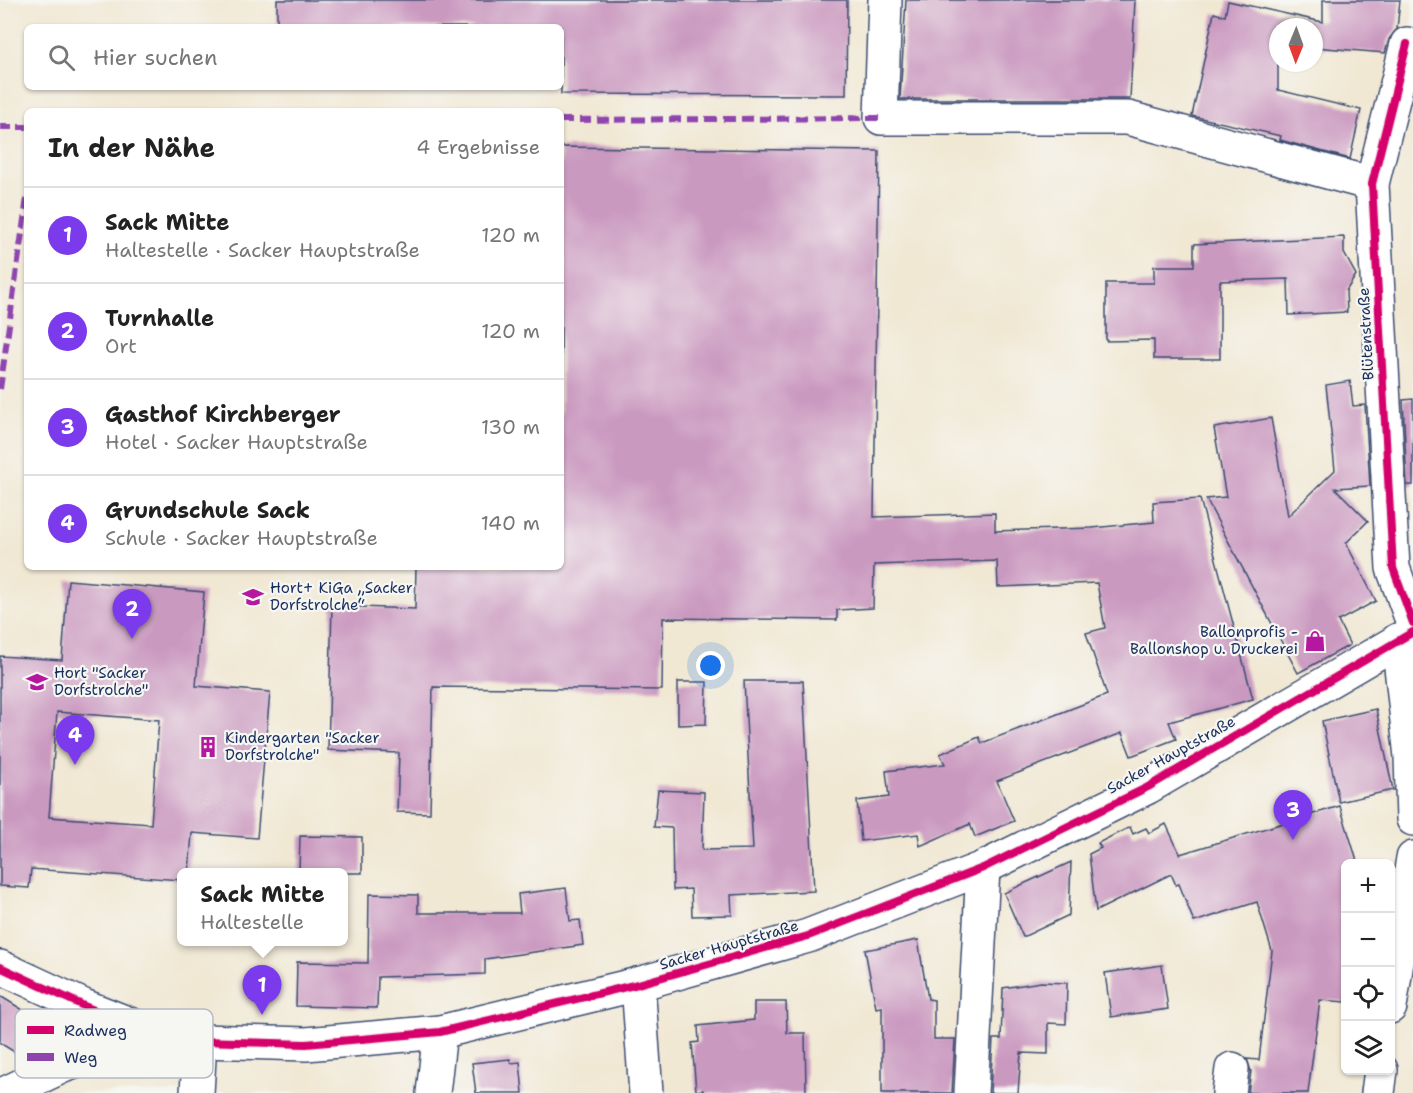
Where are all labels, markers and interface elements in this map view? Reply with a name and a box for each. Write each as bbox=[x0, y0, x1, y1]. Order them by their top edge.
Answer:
north arrow bbox=[1269, 18, 1323, 72]
search box bbox=[24, 24, 564, 90]
icon: search bbox=[45, 41, 78, 74]
text: Hier suchen bbox=[93, 43, 218, 72]
text: In der Nähe bbox=[48, 130, 215, 165]
text: 4 Ergebnisse bbox=[416, 134, 540, 160]
text: Sack Mitte bbox=[105, 208, 229, 237]
text: 1 bbox=[63, 222, 72, 248]
text: 120 m bbox=[481, 222, 540, 248]
text: Haltestelle · Sacker Hauptstraße bbox=[105, 237, 420, 263]
street label: Blütenstraße bbox=[1354, 287, 1378, 381]
text: Turnhalle bbox=[105, 304, 214, 333]
text: 2 bbox=[61, 318, 75, 344]
text: 120 m bbox=[481, 318, 540, 344]
text: Ort bbox=[105, 333, 137, 359]
text: Gasthof Kirchberger bbox=[105, 400, 341, 429]
text: 3 bbox=[61, 414, 75, 440]
text: 130 m bbox=[481, 414, 540, 440]
text: Hotel · Sacker Hauptstraße bbox=[105, 429, 368, 455]
text: Grundschule Sack bbox=[105, 496, 310, 525]
text: 4 bbox=[61, 510, 75, 536]
text: 140 m bbox=[481, 510, 540, 536]
text: Schule · Sacker Hauptstraße bbox=[105, 525, 378, 551]
place label: Hort+ KiGa „Sacker Dorfstrolche“ bbox=[270, 578, 413, 615]
school or university icon: Hort+ KiGa „Sacker Dorfstrolche“ bbox=[241, 585, 265, 609]
pin: 2 bbox=[112, 590, 152, 639]
place label: Ballonprofis - Ballonshop u. Druckerei bbox=[1130, 622, 1298, 659]
shop icon: Ballonprofis - Ballonshop u. Druckerei bbox=[1303, 629, 1327, 653]
your location bbox=[696, 651, 725, 680]
place label: Hort "Sacker Dorfstrolche" bbox=[54, 663, 149, 700]
school or university icon: Hort "Sacker Dorfstrolche" bbox=[25, 670, 49, 694]
street label: Sacker Hauptstraße bbox=[1103, 711, 1239, 799]
pin: 4 bbox=[56, 716, 94, 765]
place label: Kindergarten "Sacker Dorfstrolche" bbox=[225, 728, 380, 765]
building icon: Kindergarten "Sacker Dorfstrolche" bbox=[196, 735, 220, 759]
pin: 3 bbox=[1274, 790, 1312, 840]
map controls bbox=[1341, 859, 1395, 1075]
button: + bbox=[1341, 859, 1395, 913]
popup bbox=[177, 868, 348, 946]
text: Sack Mitte bbox=[200, 880, 325, 909]
text: Haltestelle bbox=[200, 909, 304, 935]
button: − bbox=[1341, 913, 1395, 967]
street label: Sacker Hauptstraße bbox=[657, 916, 801, 974]
pin: 1 bbox=[242, 966, 282, 1015]
button: locate bbox=[1341, 967, 1395, 1021]
legend bbox=[15, 1009, 213, 1078]
text: Radweg bbox=[64, 1020, 127, 1041]
button: layers bbox=[1341, 1021, 1395, 1075]
text: Weg bbox=[64, 1047, 98, 1068]

